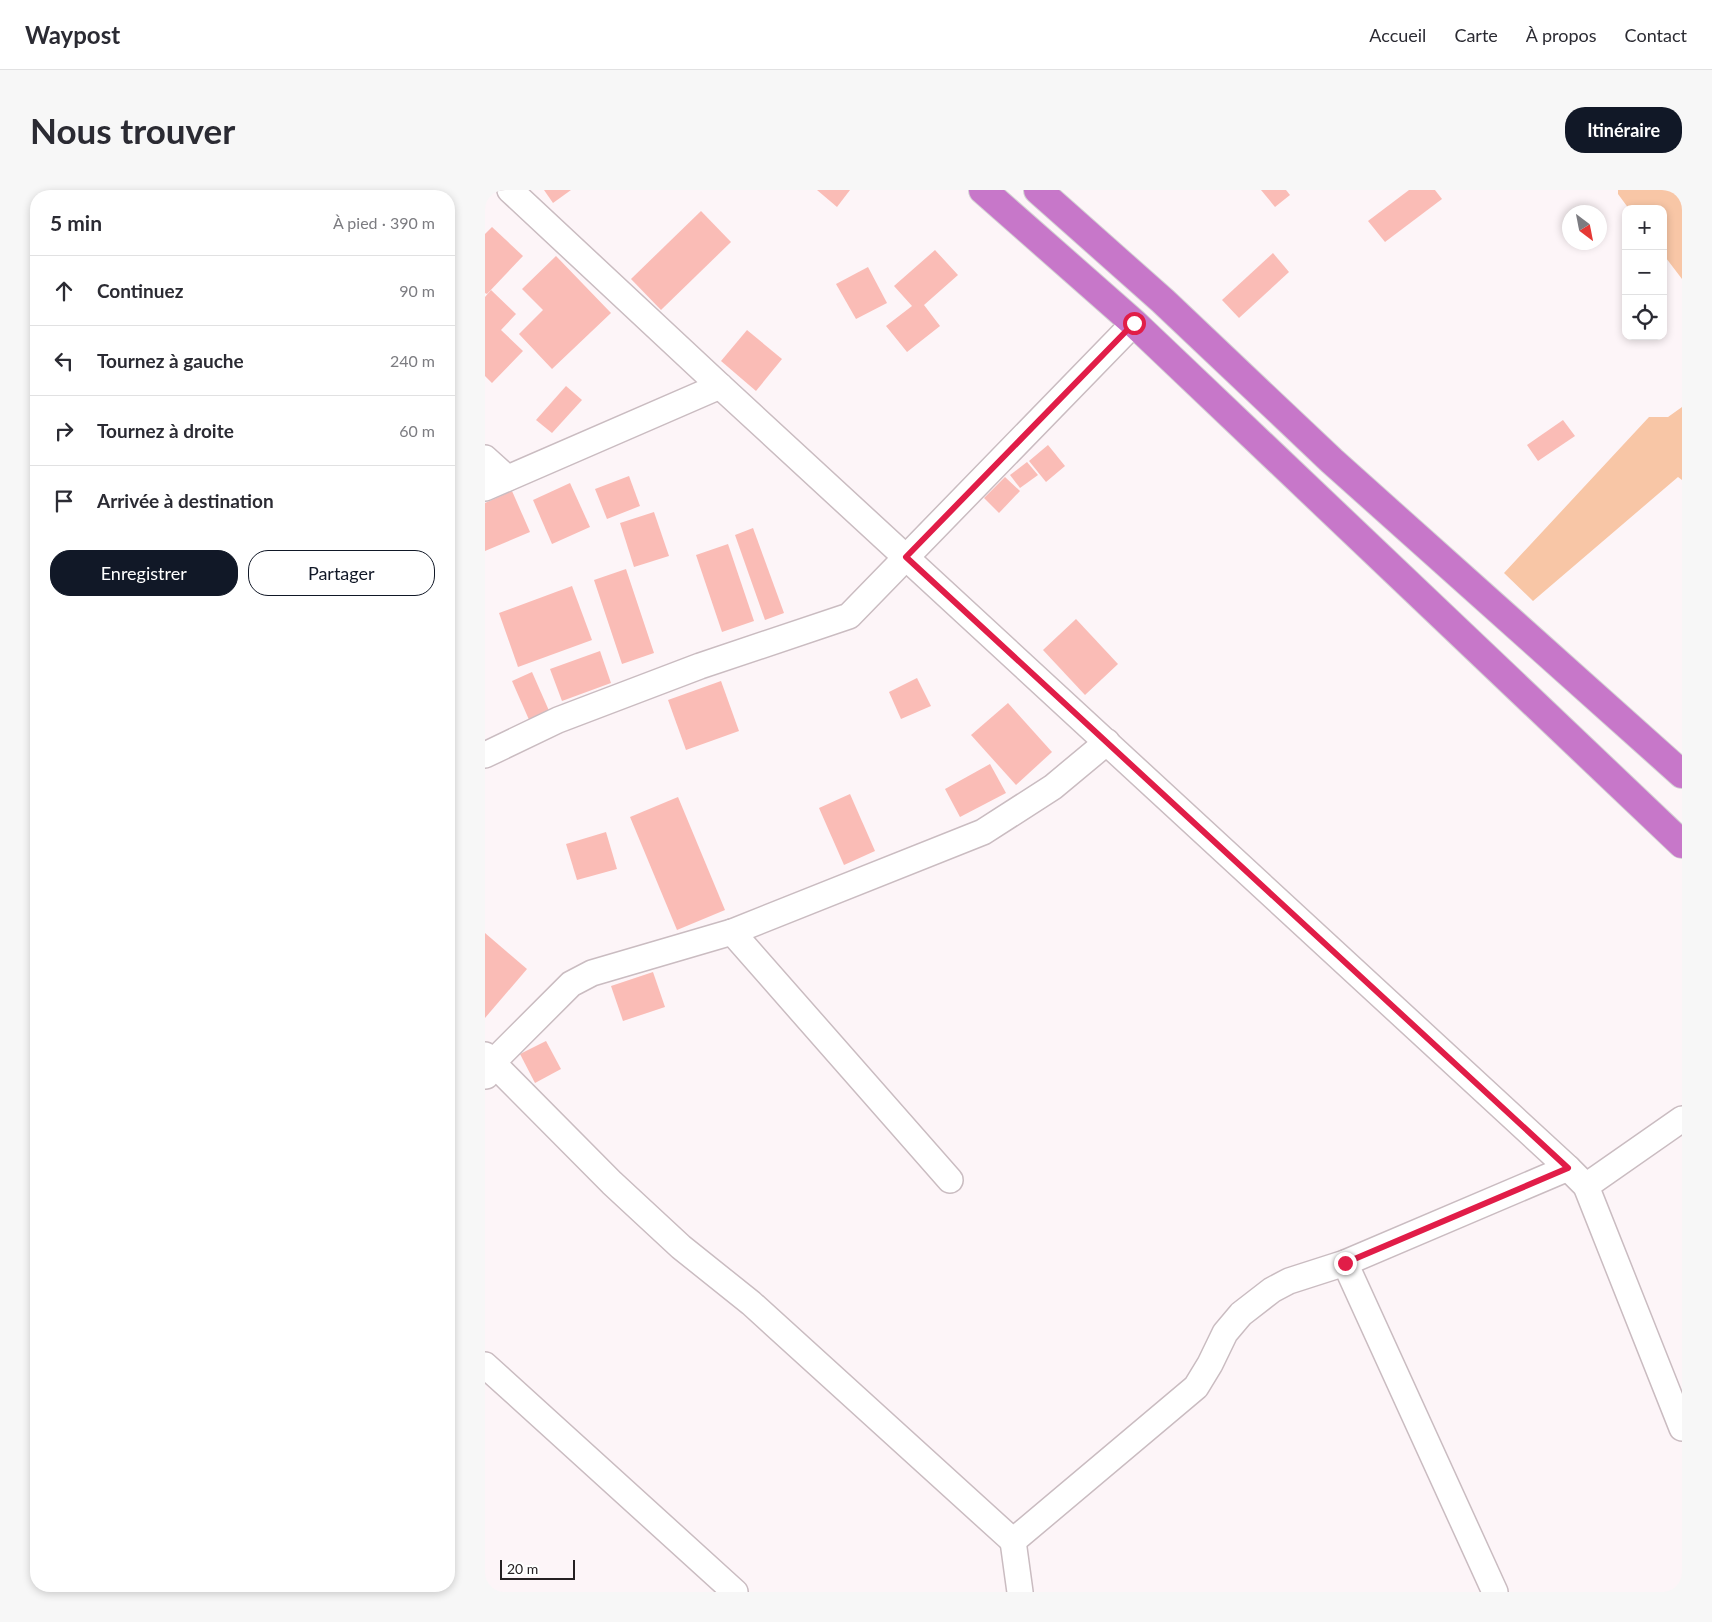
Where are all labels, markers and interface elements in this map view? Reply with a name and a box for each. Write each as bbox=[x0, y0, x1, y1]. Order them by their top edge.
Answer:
text: Waypost bbox=[25, 20, 120, 49]
text: Accueil bbox=[1369, 24, 1426, 46]
text: Carte bbox=[1454, 24, 1498, 46]
text: À propos bbox=[1526, 24, 1597, 46]
text: Contact bbox=[1625, 24, 1687, 46]
button: Itinéraire bbox=[1565, 107, 1682, 153]
text: Nous trouver bbox=[30, 109, 235, 151]
north arrow bbox=[1562, 205, 1607, 250]
map controls bbox=[1622, 205, 1667, 340]
button: + bbox=[1622, 205, 1667, 250]
text: 5 min bbox=[50, 210, 102, 235]
text: À pied · 390 m bbox=[333, 213, 435, 232]
button: − bbox=[1622, 250, 1667, 295]
icon: ahead bbox=[50, 277, 78, 305]
text: Continuez bbox=[97, 279, 183, 302]
text: 90 m bbox=[399, 281, 435, 300]
button: locate bbox=[1622, 295, 1667, 340]
route start bbox=[1123, 312, 1146, 335]
icon: left bbox=[50, 347, 78, 375]
text: Tournez à gauche bbox=[97, 349, 244, 372]
text: 240 m bbox=[390, 351, 435, 370]
icon: right bbox=[50, 417, 78, 445]
text: Tournez à droite bbox=[97, 419, 234, 442]
text: 60 m bbox=[399, 421, 435, 440]
icon: arrive bbox=[50, 487, 78, 515]
text: Arrivée à destination bbox=[97, 489, 274, 512]
button: Enregistrer bbox=[50, 550, 238, 596]
button: Partager bbox=[248, 550, 435, 596]
route end bbox=[1334, 1252, 1357, 1275]
scale bar bbox=[500, 1557, 575, 1580]
text: 20 m bbox=[507, 1560, 538, 1577]

